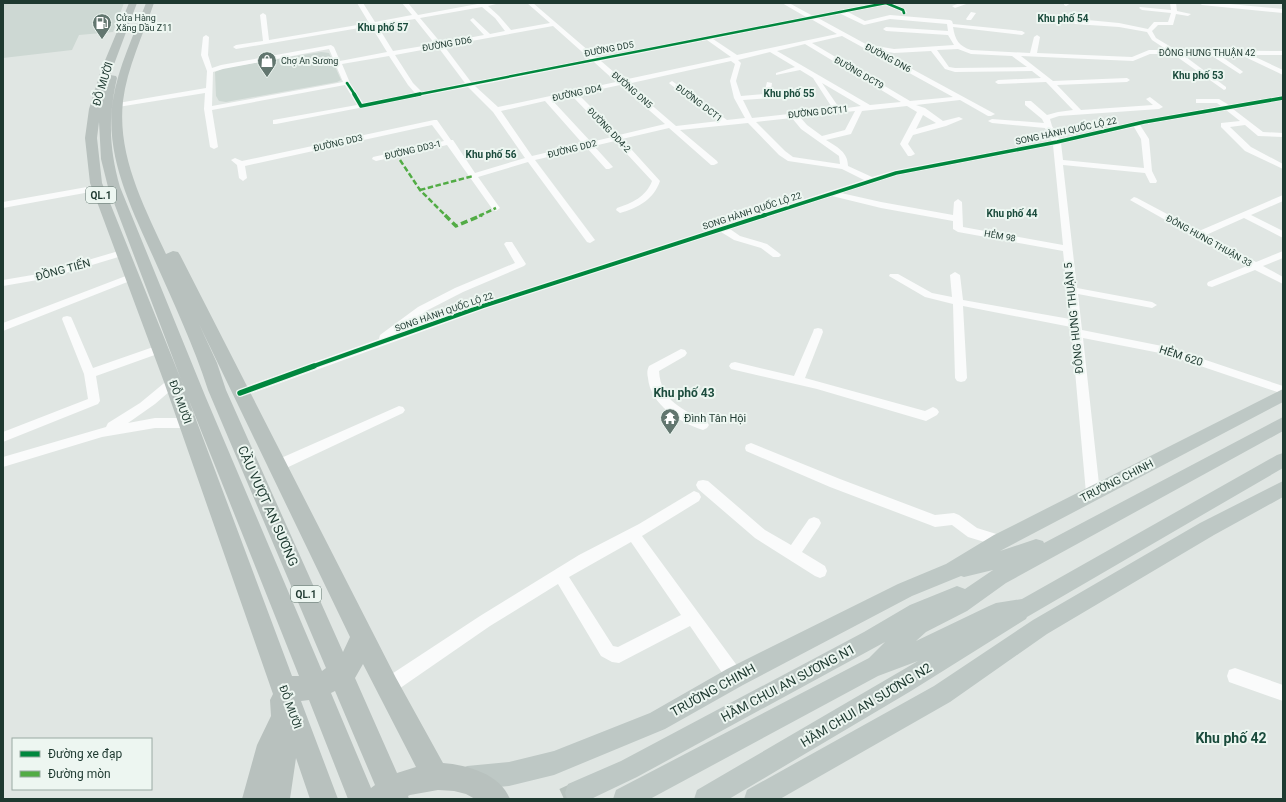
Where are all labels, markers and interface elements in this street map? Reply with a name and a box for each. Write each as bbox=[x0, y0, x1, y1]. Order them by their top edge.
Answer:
fuel station icon: Cửa Hàng Xăng Dầu Z11 bbox=[91, 12, 113, 40]
place label: Cửa Hàng Xăng Dầu Z11 bbox=[116, 13, 172, 33]
district label: Khu phố 54 bbox=[1038, 13, 1089, 24]
district label: Khu phố 57 bbox=[358, 22, 409, 33]
street label: ĐƯỜNG DD6 bbox=[421, 34, 473, 53]
street label: ĐƯỜNG DD5 bbox=[583, 38, 635, 59]
street label: ĐƯỜNG DN6 bbox=[863, 41, 913, 74]
street label: ĐÔNG HƯNG THUẬN 42 bbox=[1159, 47, 1255, 58]
shop icon: Chợ An Sương bbox=[256, 50, 278, 78]
street label: ĐƯỜNG DCT9 bbox=[833, 54, 886, 91]
place label: Chợ An Sương bbox=[281, 56, 338, 66]
street label: ĐỖ MƯỜI bbox=[89, 60, 116, 108]
street label: ĐƯỜNG DN5 bbox=[610, 69, 655, 110]
district label: Khu phố 53 bbox=[1173, 70, 1224, 81]
street label: ĐƯỜNG DD4 bbox=[551, 82, 603, 103]
street label: ĐƯỜNG DCT1 bbox=[674, 82, 725, 124]
district label: Khu phố 55 bbox=[764, 88, 815, 99]
street label: ĐƯỜNG DCT11 bbox=[787, 103, 849, 120]
street label: ĐƯỜNG DD4-2 bbox=[585, 105, 633, 154]
street label: SONG HÀNH QUỐC LỘ 22 bbox=[1014, 114, 1118, 147]
street label: ĐƯỜNG DD3 bbox=[312, 132, 364, 154]
street label: ĐƯỜNG DD2 bbox=[546, 137, 598, 160]
street label: ĐƯỜNG DD3-1 bbox=[384, 138, 442, 161]
district label: Khu phố 56 bbox=[466, 149, 517, 160]
road number: QL.1 bbox=[86, 187, 116, 203]
street label: SONG HÀNH QUỐC LỘ 22 bbox=[701, 189, 803, 232]
district label: Khu phố 44 bbox=[987, 208, 1038, 219]
street label: ĐÔNG HƯNG THUẬN 33 bbox=[1164, 212, 1254, 269]
street label: HẺM 98 bbox=[983, 227, 1017, 244]
street label: ĐỒNG TIẾN bbox=[34, 255, 92, 284]
street label: ĐÔNG HƯNG THUẬN 5 bbox=[1062, 262, 1086, 374]
street label: SONG HÀNH QUỐC LỘ 22 bbox=[393, 290, 494, 334]
street label: HẺM 620 bbox=[1158, 342, 1205, 369]
street label: ĐỖ MƯỜI bbox=[166, 378, 195, 426]
district label: Khu phố 43 bbox=[653, 386, 715, 400]
temple icon: Đình Tân Hội bbox=[659, 407, 681, 435]
place label: Đình Tân Hội bbox=[684, 412, 746, 425]
street label: CẦU VƯỢT AN SƯƠNG bbox=[235, 443, 302, 569]
street label: TRƯỜNG CHINH bbox=[1078, 457, 1156, 505]
road number: QL.1 bbox=[291, 586, 321, 602]
street label: HẦM CHUI AN SƯƠNG N1 bbox=[718, 640, 858, 725]
street label: HẦM CHUI AN SƯƠNG N2 bbox=[797, 659, 934, 750]
street label: TRƯỜNG CHINH bbox=[668, 660, 758, 720]
street label: ĐỖ MƯỜI bbox=[276, 683, 305, 731]
district label: Khu phố 42 bbox=[1195, 730, 1267, 746]
legend bbox=[12, 738, 152, 790]
text: Đường xe đạp bbox=[48, 747, 123, 761]
text: Đường mòn bbox=[48, 767, 111, 781]

